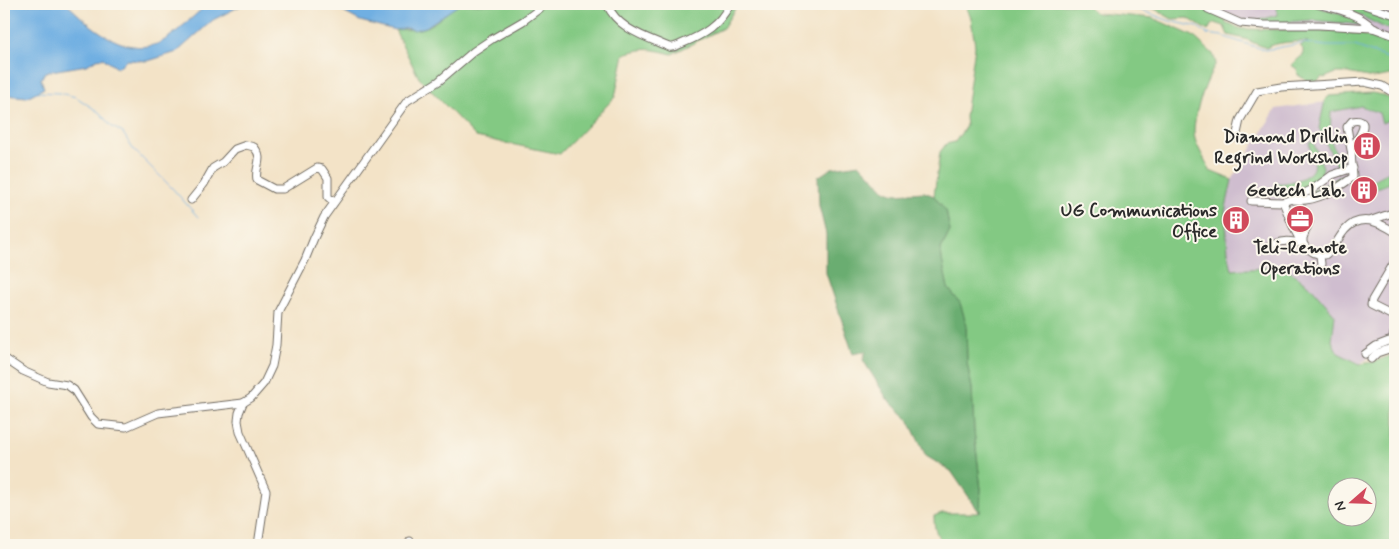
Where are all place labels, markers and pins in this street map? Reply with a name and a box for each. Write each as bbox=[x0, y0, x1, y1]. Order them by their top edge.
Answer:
place label: Diamond Drillin Regrind Workshop bbox=[1214, 125, 1348, 172]
building icon: Diamond Drillin Regrind Workshop bbox=[1352, 131, 1382, 161]
building icon: Geotech Lab. bbox=[1349, 175, 1379, 205]
place label: Geotech Lab. bbox=[1246, 179, 1345, 203]
place label: UG Communications Office bbox=[1061, 199, 1217, 244]
office icon: Teli-Remote Operations bbox=[1285, 204, 1315, 234]
building icon: UG Communications Office bbox=[1221, 205, 1251, 235]
place label: Teli-Remote Operations bbox=[1253, 236, 1347, 281]

